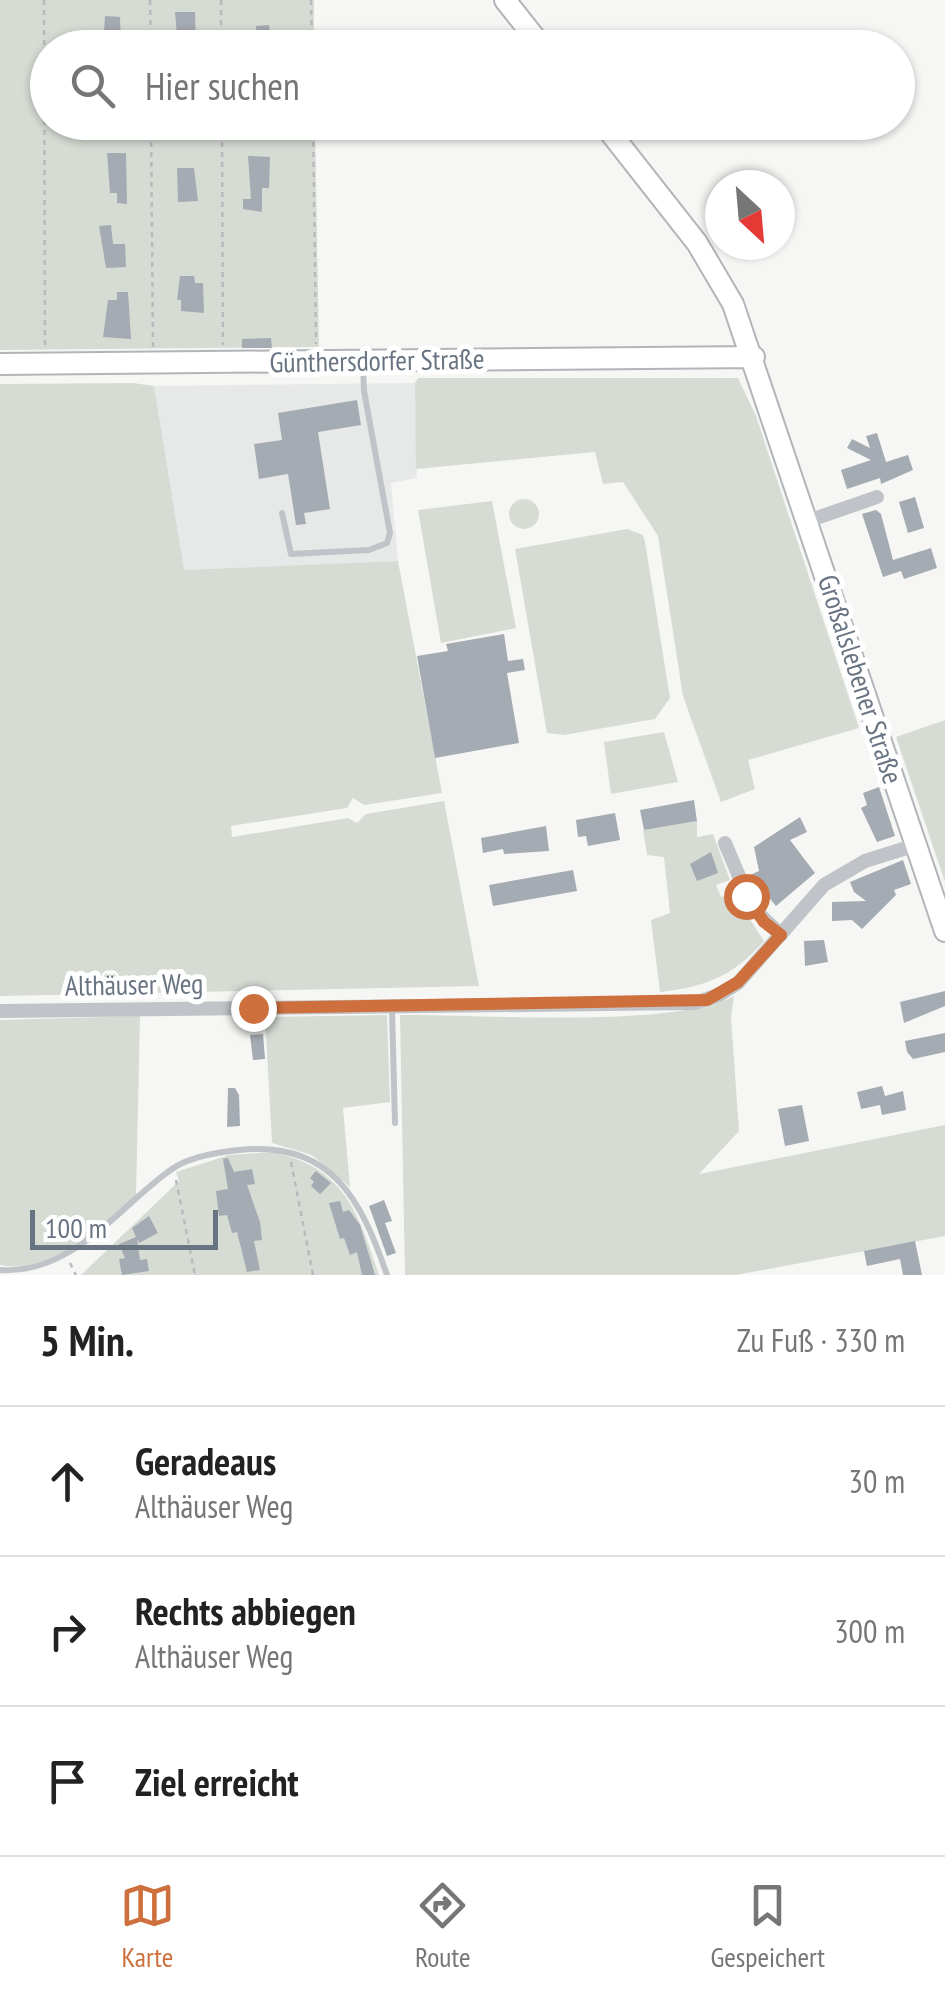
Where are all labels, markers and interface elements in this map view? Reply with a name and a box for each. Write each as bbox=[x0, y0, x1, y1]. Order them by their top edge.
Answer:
search box bbox=[30, 30, 915, 140]
icon: search bbox=[65, 58, 120, 113]
text: Hier suchen bbox=[145, 61, 300, 110]
north arrow bbox=[705, 170, 795, 260]
street label: Günthersdorfer Straße bbox=[269, 340, 485, 380]
street label: Großalslebener Straße bbox=[810, 570, 912, 788]
route start bbox=[724, 874, 770, 920]
street label: Althäuser Weg bbox=[64, 964, 204, 1004]
route end bbox=[231, 986, 277, 1032]
scale bar bbox=[30, 1205, 218, 1250]
text: 100 m bbox=[45, 1209, 107, 1246]
text: 5 Min. bbox=[40, 1313, 134, 1368]
text: Zu Fuß · 330 m bbox=[737, 1319, 905, 1361]
text: Geradeaus bbox=[135, 1436, 276, 1485]
icon: ahead bbox=[40, 1454, 95, 1509]
text: 30 m bbox=[849, 1460, 905, 1502]
text: Althäuser Weg bbox=[135, 1485, 293, 1527]
text: Rechts abbiegen bbox=[135, 1586, 356, 1635]
icon: right bbox=[40, 1604, 95, 1659]
text: 300 m bbox=[834, 1610, 905, 1652]
text: Althäuser Weg bbox=[135, 1635, 293, 1677]
icon: arrive bbox=[40, 1754, 95, 1809]
text: Ziel erreicht bbox=[135, 1757, 299, 1806]
tab: Karte bbox=[120, 1878, 175, 1975]
tab: Route bbox=[415, 1878, 471, 1975]
tab: Gespeichert bbox=[710, 1878, 825, 1975]

